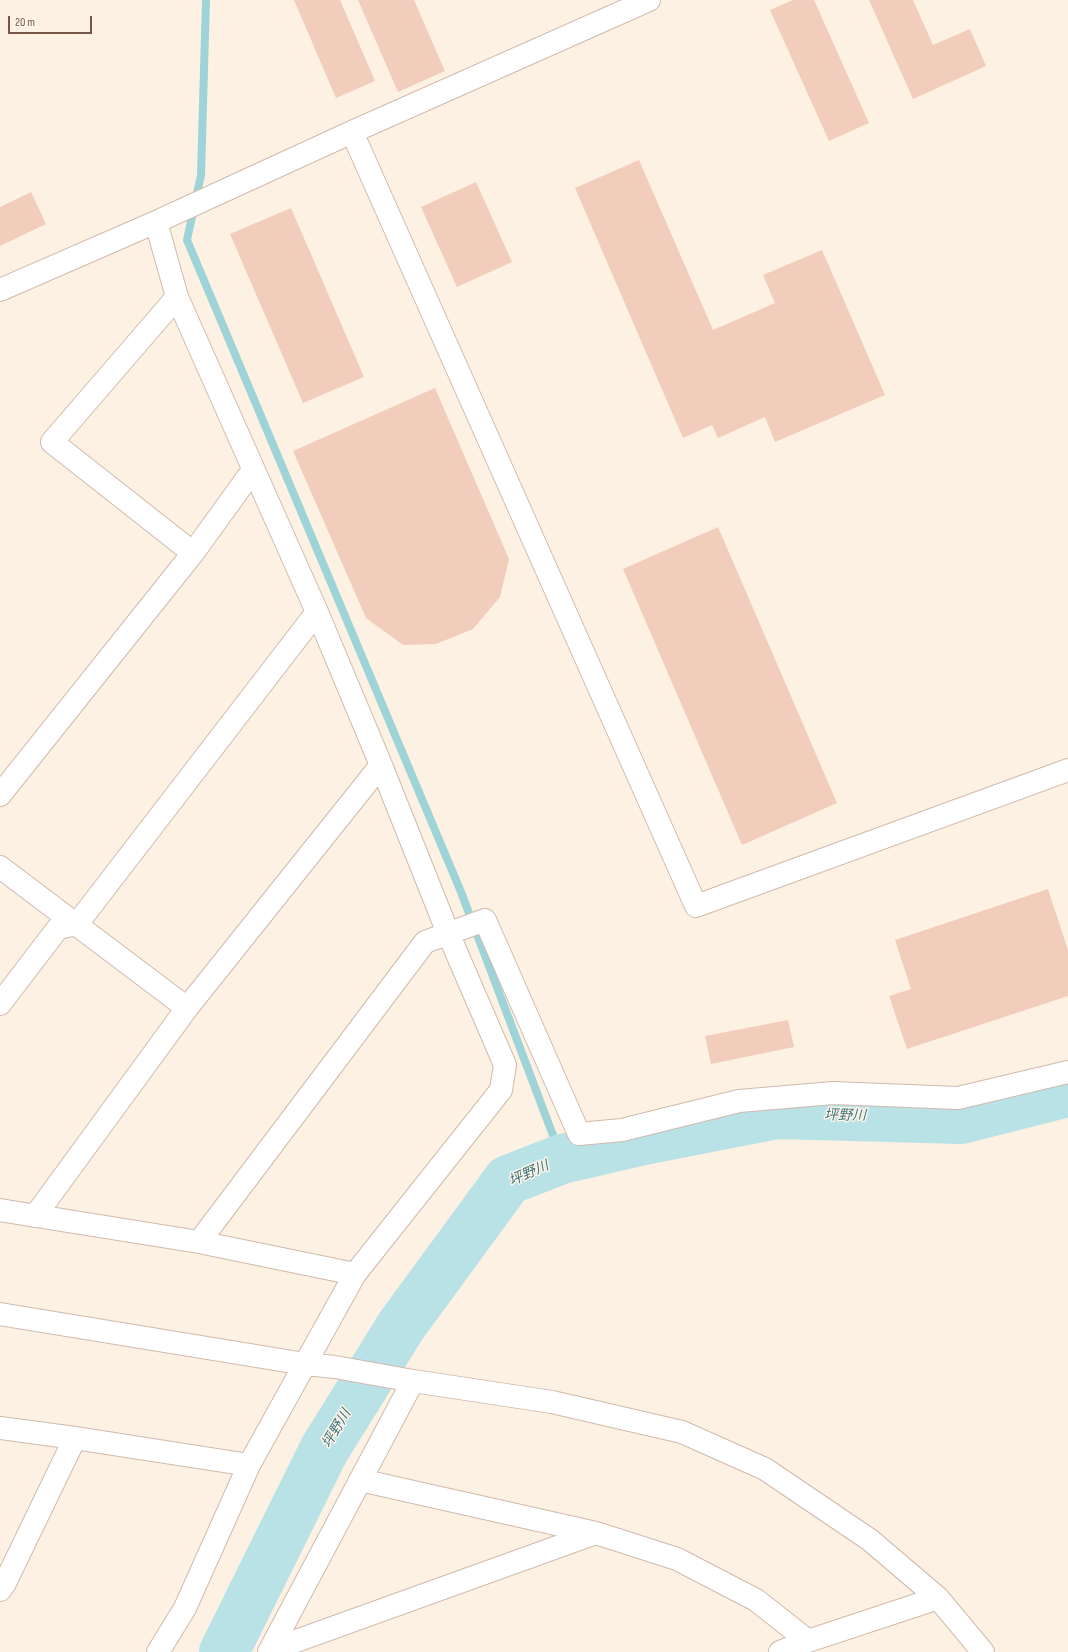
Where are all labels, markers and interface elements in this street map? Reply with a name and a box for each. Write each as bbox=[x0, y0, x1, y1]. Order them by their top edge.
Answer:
scale bar bbox=[10, 8, 94, 34]
text: 20 m bbox=[15, 15, 35, 30]
water label: 坪野川 bbox=[824, 1107, 866, 1125]
water label: 坪野川 bbox=[506, 1158, 552, 1190]
water label: 坪野川 bbox=[319, 1407, 355, 1451]

